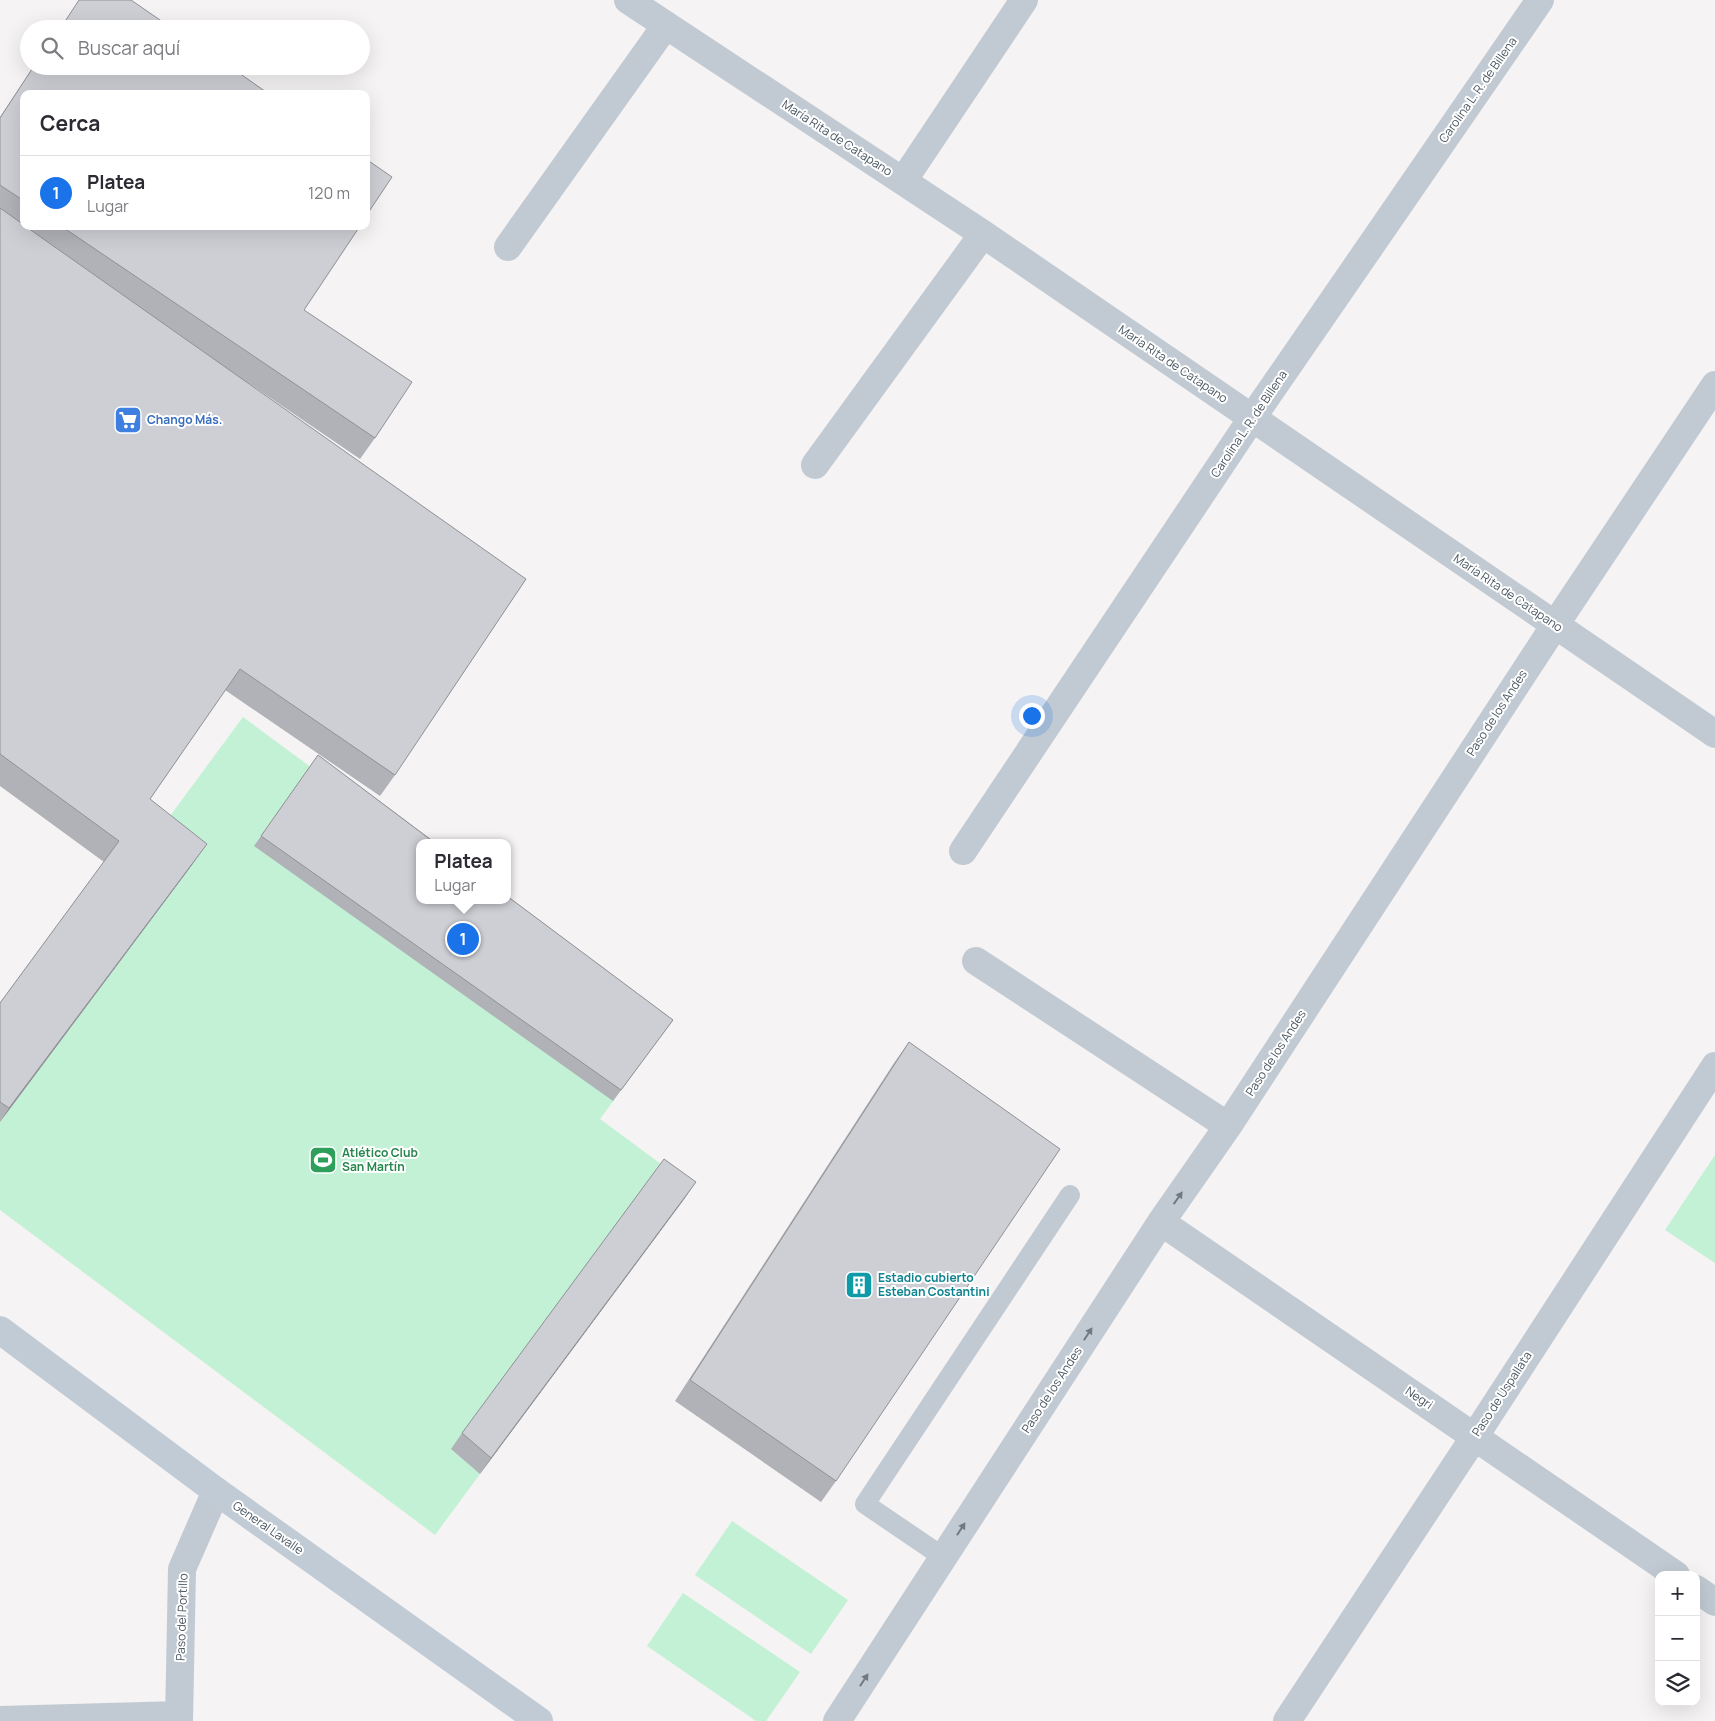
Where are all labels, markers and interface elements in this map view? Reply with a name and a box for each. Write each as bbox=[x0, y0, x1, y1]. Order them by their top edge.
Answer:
search box bbox=[20, 20, 370, 75]
street label: Carolina L. R. de Billena bbox=[1435, 33, 1521, 146]
icon: search bbox=[38, 34, 66, 62]
text: Buscar aquí bbox=[78, 35, 180, 61]
street label: María Rita de Catapano bbox=[779, 95, 896, 180]
text: Cerca bbox=[40, 109, 100, 137]
text: Platea bbox=[87, 169, 145, 195]
text: 1 bbox=[52, 182, 60, 204]
text: 120 m bbox=[308, 182, 350, 204]
text: Lugar bbox=[87, 195, 129, 217]
street label: María Rita de Catapano bbox=[1115, 321, 1231, 407]
street label: Carolina L. R. de Billena bbox=[1206, 367, 1291, 481]
supermarket icon: Chango Más. bbox=[113, 405, 143, 435]
place label: Chango Más. bbox=[147, 411, 222, 428]
street label: María Rita de Catapano bbox=[1450, 550, 1566, 636]
street label: Paso de los Andes bbox=[1462, 666, 1531, 759]
your location bbox=[1019, 703, 1045, 729]
popup bbox=[416, 839, 511, 904]
text: Platea bbox=[434, 848, 493, 874]
text: Lugar bbox=[434, 874, 476, 896]
pin: 1 bbox=[447, 920, 479, 958]
street label: Paso de los Andes bbox=[1241, 1006, 1310, 1099]
place label: Atlético Club San Martín bbox=[342, 1144, 418, 1175]
sports icon: Atlético Club San Martín bbox=[308, 1145, 338, 1175]
one-way arrow bbox=[1173, 1191, 1183, 1205]
place label: Estadio cubierto Esteban Costantini bbox=[878, 1269, 990, 1300]
building icon: Estadio cubierto Esteban Costantini bbox=[844, 1270, 874, 1300]
one-way arrow bbox=[1083, 1327, 1093, 1341]
street label: Paso de los Andes bbox=[1017, 1343, 1086, 1436]
street label: Paso de Uspallata bbox=[1468, 1348, 1535, 1440]
street label: Negri bbox=[1402, 1382, 1436, 1413]
street label: General Lavalle bbox=[229, 1497, 307, 1558]
one-way arrow bbox=[957, 1522, 966, 1535]
map controls bbox=[1655, 1571, 1700, 1706]
button: + bbox=[1655, 1571, 1700, 1616]
street label: Paso del Portillo bbox=[171, 1573, 192, 1661]
button: − bbox=[1655, 1616, 1700, 1661]
button: layers bbox=[1655, 1661, 1700, 1706]
one-way arrow bbox=[859, 1673, 869, 1687]

